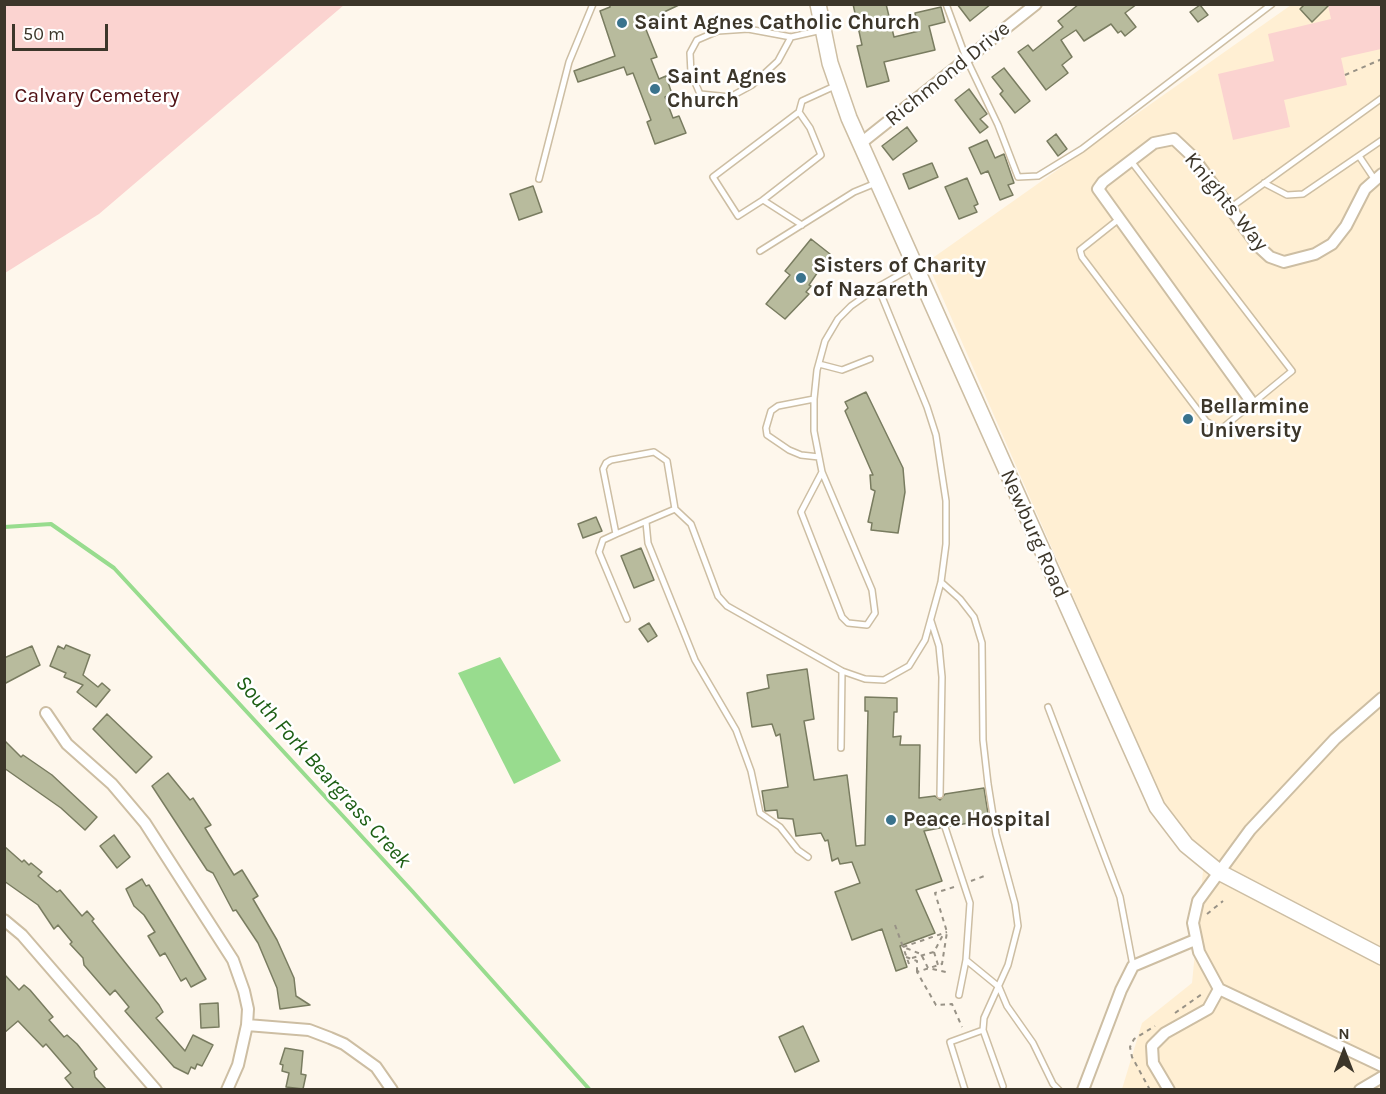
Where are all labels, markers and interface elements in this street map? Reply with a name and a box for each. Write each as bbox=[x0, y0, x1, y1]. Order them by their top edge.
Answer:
place label: Saint Agnes Catholic Church bbox=[634, 10, 920, 36]
scale bar bbox=[15, 12, 111, 50]
marker: Saint Agnes Catholic Church bbox=[615, 16, 629, 30]
street label: Richmond Drive bbox=[881, 16, 1015, 132]
text: 50 m bbox=[23, 23, 65, 45]
place label: Saint Agnes Church bbox=[667, 64, 787, 114]
marker: Saint Agnes Church bbox=[648, 82, 662, 96]
park label: Calvary Cemetery bbox=[15, 83, 179, 109]
street label: Knights Way bbox=[1179, 148, 1273, 256]
place label: Sisters of Charity of Nazareth bbox=[813, 253, 986, 303]
marker: Sisters of Charity of Nazareth bbox=[794, 271, 808, 285]
place label: Bellarmine University bbox=[1200, 394, 1309, 444]
marker: Bellarmine University bbox=[1181, 412, 1195, 426]
street label: Newburg Road bbox=[994, 466, 1074, 602]
water label: South Fork Beargrass Creek bbox=[229, 670, 417, 874]
place label: Peace Hospital bbox=[903, 807, 1051, 833]
marker: Peace Hospital bbox=[884, 813, 898, 827]
north arrow bbox=[1314, 1022, 1374, 1082]
text: N bbox=[1338, 1024, 1350, 1043]

